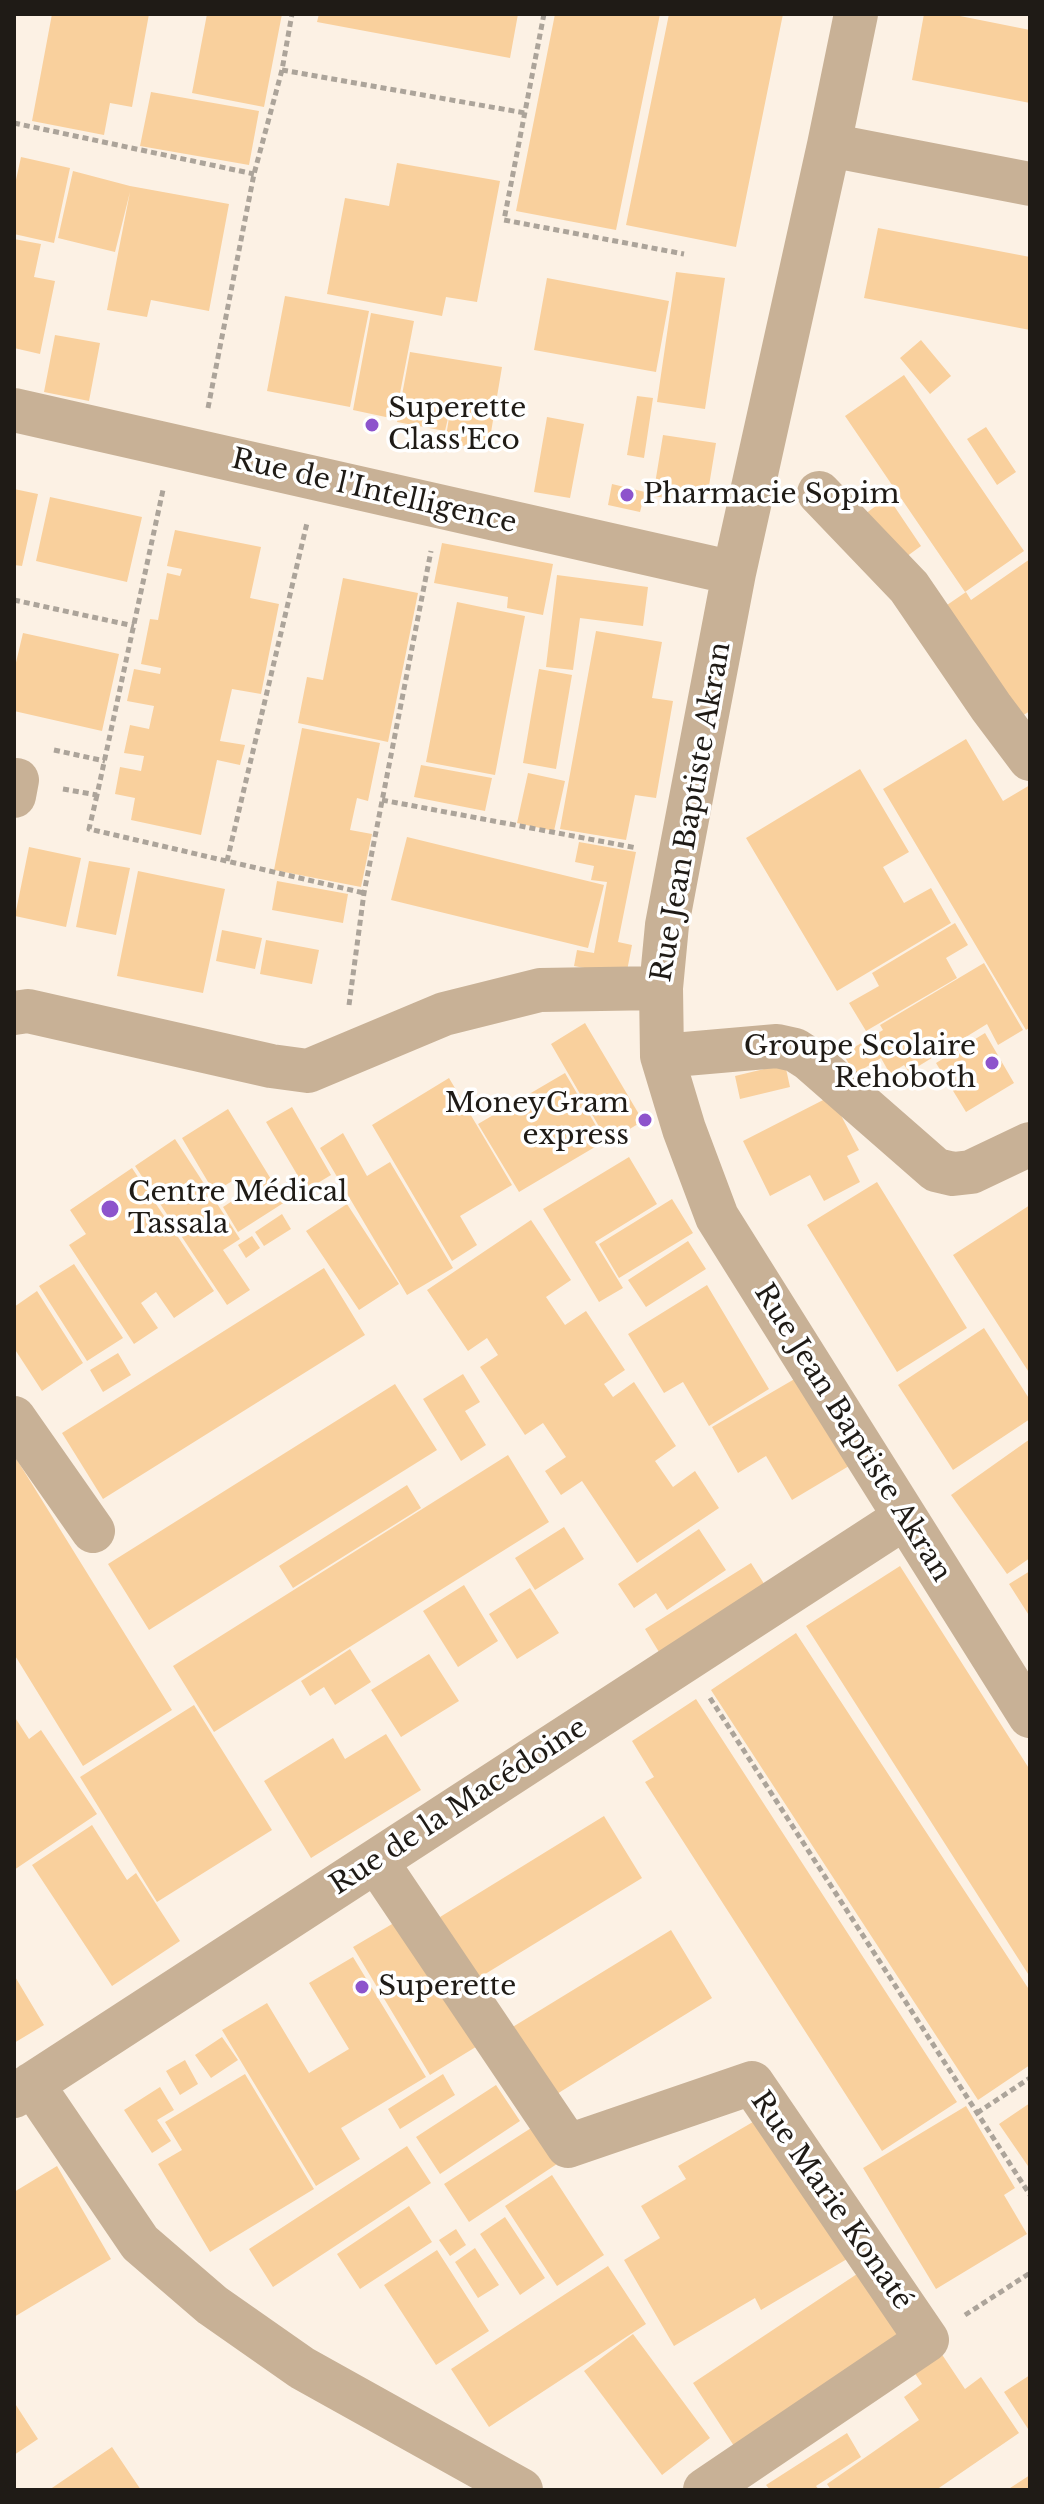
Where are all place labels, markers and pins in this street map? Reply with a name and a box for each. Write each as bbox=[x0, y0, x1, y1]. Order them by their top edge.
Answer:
place label: Superette Class'Eco bbox=[388, 392, 526, 458]
marker: Superette Class'Eco bbox=[363, 416, 381, 434]
place label: Pharmacie Sopim bbox=[643, 478, 900, 512]
marker: Pharmacie Sopim bbox=[618, 486, 636, 504]
place label: Groupe Scolaire Rehoboth bbox=[744, 1030, 976, 1096]
marker: Groupe Scolaire Rehoboth bbox=[983, 1054, 1001, 1072]
place label: MoneyGram express bbox=[445, 1087, 629, 1153]
marker: MoneyGram express bbox=[636, 1111, 654, 1129]
place label: Centre Médical Tassala bbox=[128, 1176, 347, 1242]
marker: Centre Médical Tassala bbox=[99, 1198, 121, 1220]
place label: Superette bbox=[378, 1970, 516, 2004]
marker: Superette bbox=[353, 1978, 371, 1996]

